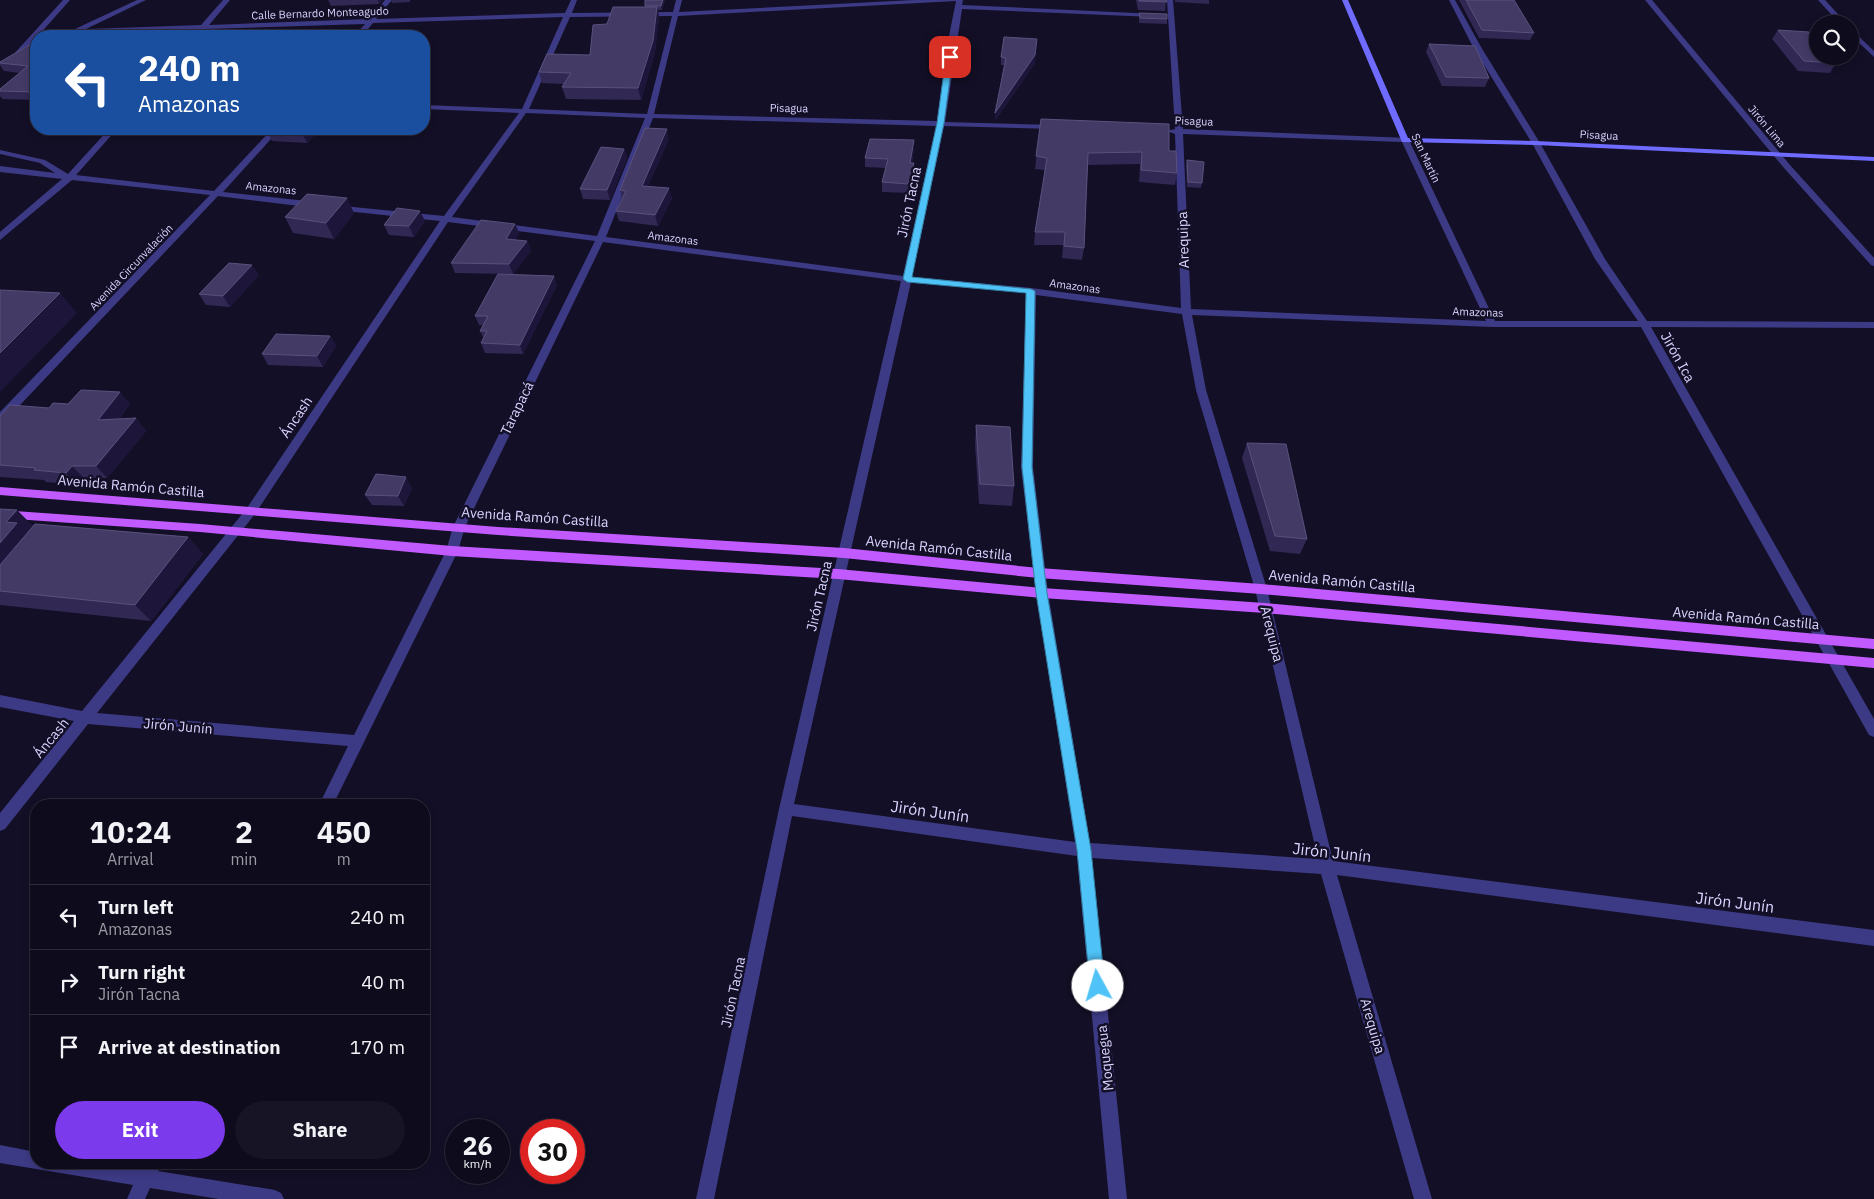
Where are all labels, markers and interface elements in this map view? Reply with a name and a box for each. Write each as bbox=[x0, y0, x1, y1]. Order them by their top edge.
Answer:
street label: Calle Bernardo Monteagudo bbox=[251, 4, 389, 22]
map controls bbox=[1809, 15, 1859, 65]
button: search bbox=[1809, 15, 1859, 65]
pin bbox=[929, 36, 971, 78]
icon: arrive bbox=[936, 43, 964, 71]
text: 240 m bbox=[138, 45, 241, 91]
icon: left bbox=[55, 50, 120, 115]
text: Amazonas bbox=[138, 89, 240, 118]
street label: Pisagua bbox=[770, 101, 809, 115]
street label: Jirón Lima bbox=[1745, 102, 1789, 150]
street label: Pisagua bbox=[1174, 113, 1214, 129]
street label: Pisagua bbox=[1579, 127, 1619, 143]
street label: San Martín bbox=[1408, 131, 1444, 185]
street label: Jirón Tacna bbox=[893, 165, 925, 239]
street label: Amazonas bbox=[245, 178, 297, 198]
street label: Arequipa bbox=[1173, 211, 1193, 269]
street label: Avenida Circunvalación bbox=[86, 221, 176, 313]
street label: Amazonas bbox=[647, 228, 699, 248]
street label: Amazonas bbox=[1049, 276, 1101, 296]
street label: Amazonas bbox=[1452, 304, 1504, 320]
street label: Jirón Ica bbox=[1657, 329, 1699, 386]
street label: Tarapacá bbox=[496, 378, 538, 438]
street label: Áncash bbox=[275, 392, 316, 441]
street label: Avenida Ramón Castilla bbox=[57, 471, 206, 501]
street label: Avenida Ramón Castilla bbox=[461, 503, 610, 531]
street label: Avenida Ramón Castilla bbox=[865, 531, 1014, 565]
street label: Jirón Tacna bbox=[802, 558, 836, 633]
street label: Avenida Ramón Castilla bbox=[1268, 566, 1417, 596]
street label: Avenida Ramón Castilla bbox=[1672, 603, 1821, 633]
street label: Arequipa bbox=[1256, 604, 1288, 664]
street label: Áncash bbox=[29, 714, 73, 762]
street label: Jirón Junín bbox=[143, 714, 213, 738]
street label: Jirón Junín bbox=[889, 796, 971, 826]
text: 10:24 bbox=[89, 812, 171, 851]
text: 2 bbox=[235, 812, 253, 851]
text: 450 bbox=[317, 812, 371, 851]
street label: Jirón Junín bbox=[1292, 838, 1372, 866]
text: Arrival bbox=[107, 849, 154, 869]
text: min bbox=[230, 849, 257, 869]
text: m bbox=[337, 849, 351, 869]
street label: Jirón Junín bbox=[1694, 887, 1776, 917]
text: Turn left bbox=[98, 895, 174, 919]
icon: left bbox=[55, 903, 83, 931]
text: 240 m bbox=[350, 905, 405, 929]
text: Amazonas bbox=[98, 919, 172, 939]
street label: Jirón Tacna bbox=[717, 955, 749, 1029]
position arrow bbox=[1071, 959, 1123, 1011]
text: Turn right bbox=[98, 960, 185, 984]
icon: right bbox=[55, 968, 83, 996]
text: 40 m bbox=[361, 970, 405, 994]
text: Jirón Tacna bbox=[98, 984, 180, 1004]
street label: Arequipa bbox=[1357, 996, 1390, 1056]
street label: Moquegua bbox=[1093, 1024, 1117, 1092]
icon: arrive bbox=[55, 1033, 83, 1061]
text: Arrive at destination bbox=[98, 1035, 281, 1059]
text: 170 m bbox=[350, 1035, 405, 1059]
button: Exit bbox=[55, 1101, 225, 1159]
button: Share bbox=[235, 1101, 405, 1159]
speed limit sign: 30 bbox=[520, 1119, 585, 1184]
text: 26 bbox=[462, 1129, 493, 1162]
text: km/h bbox=[463, 1156, 492, 1171]

